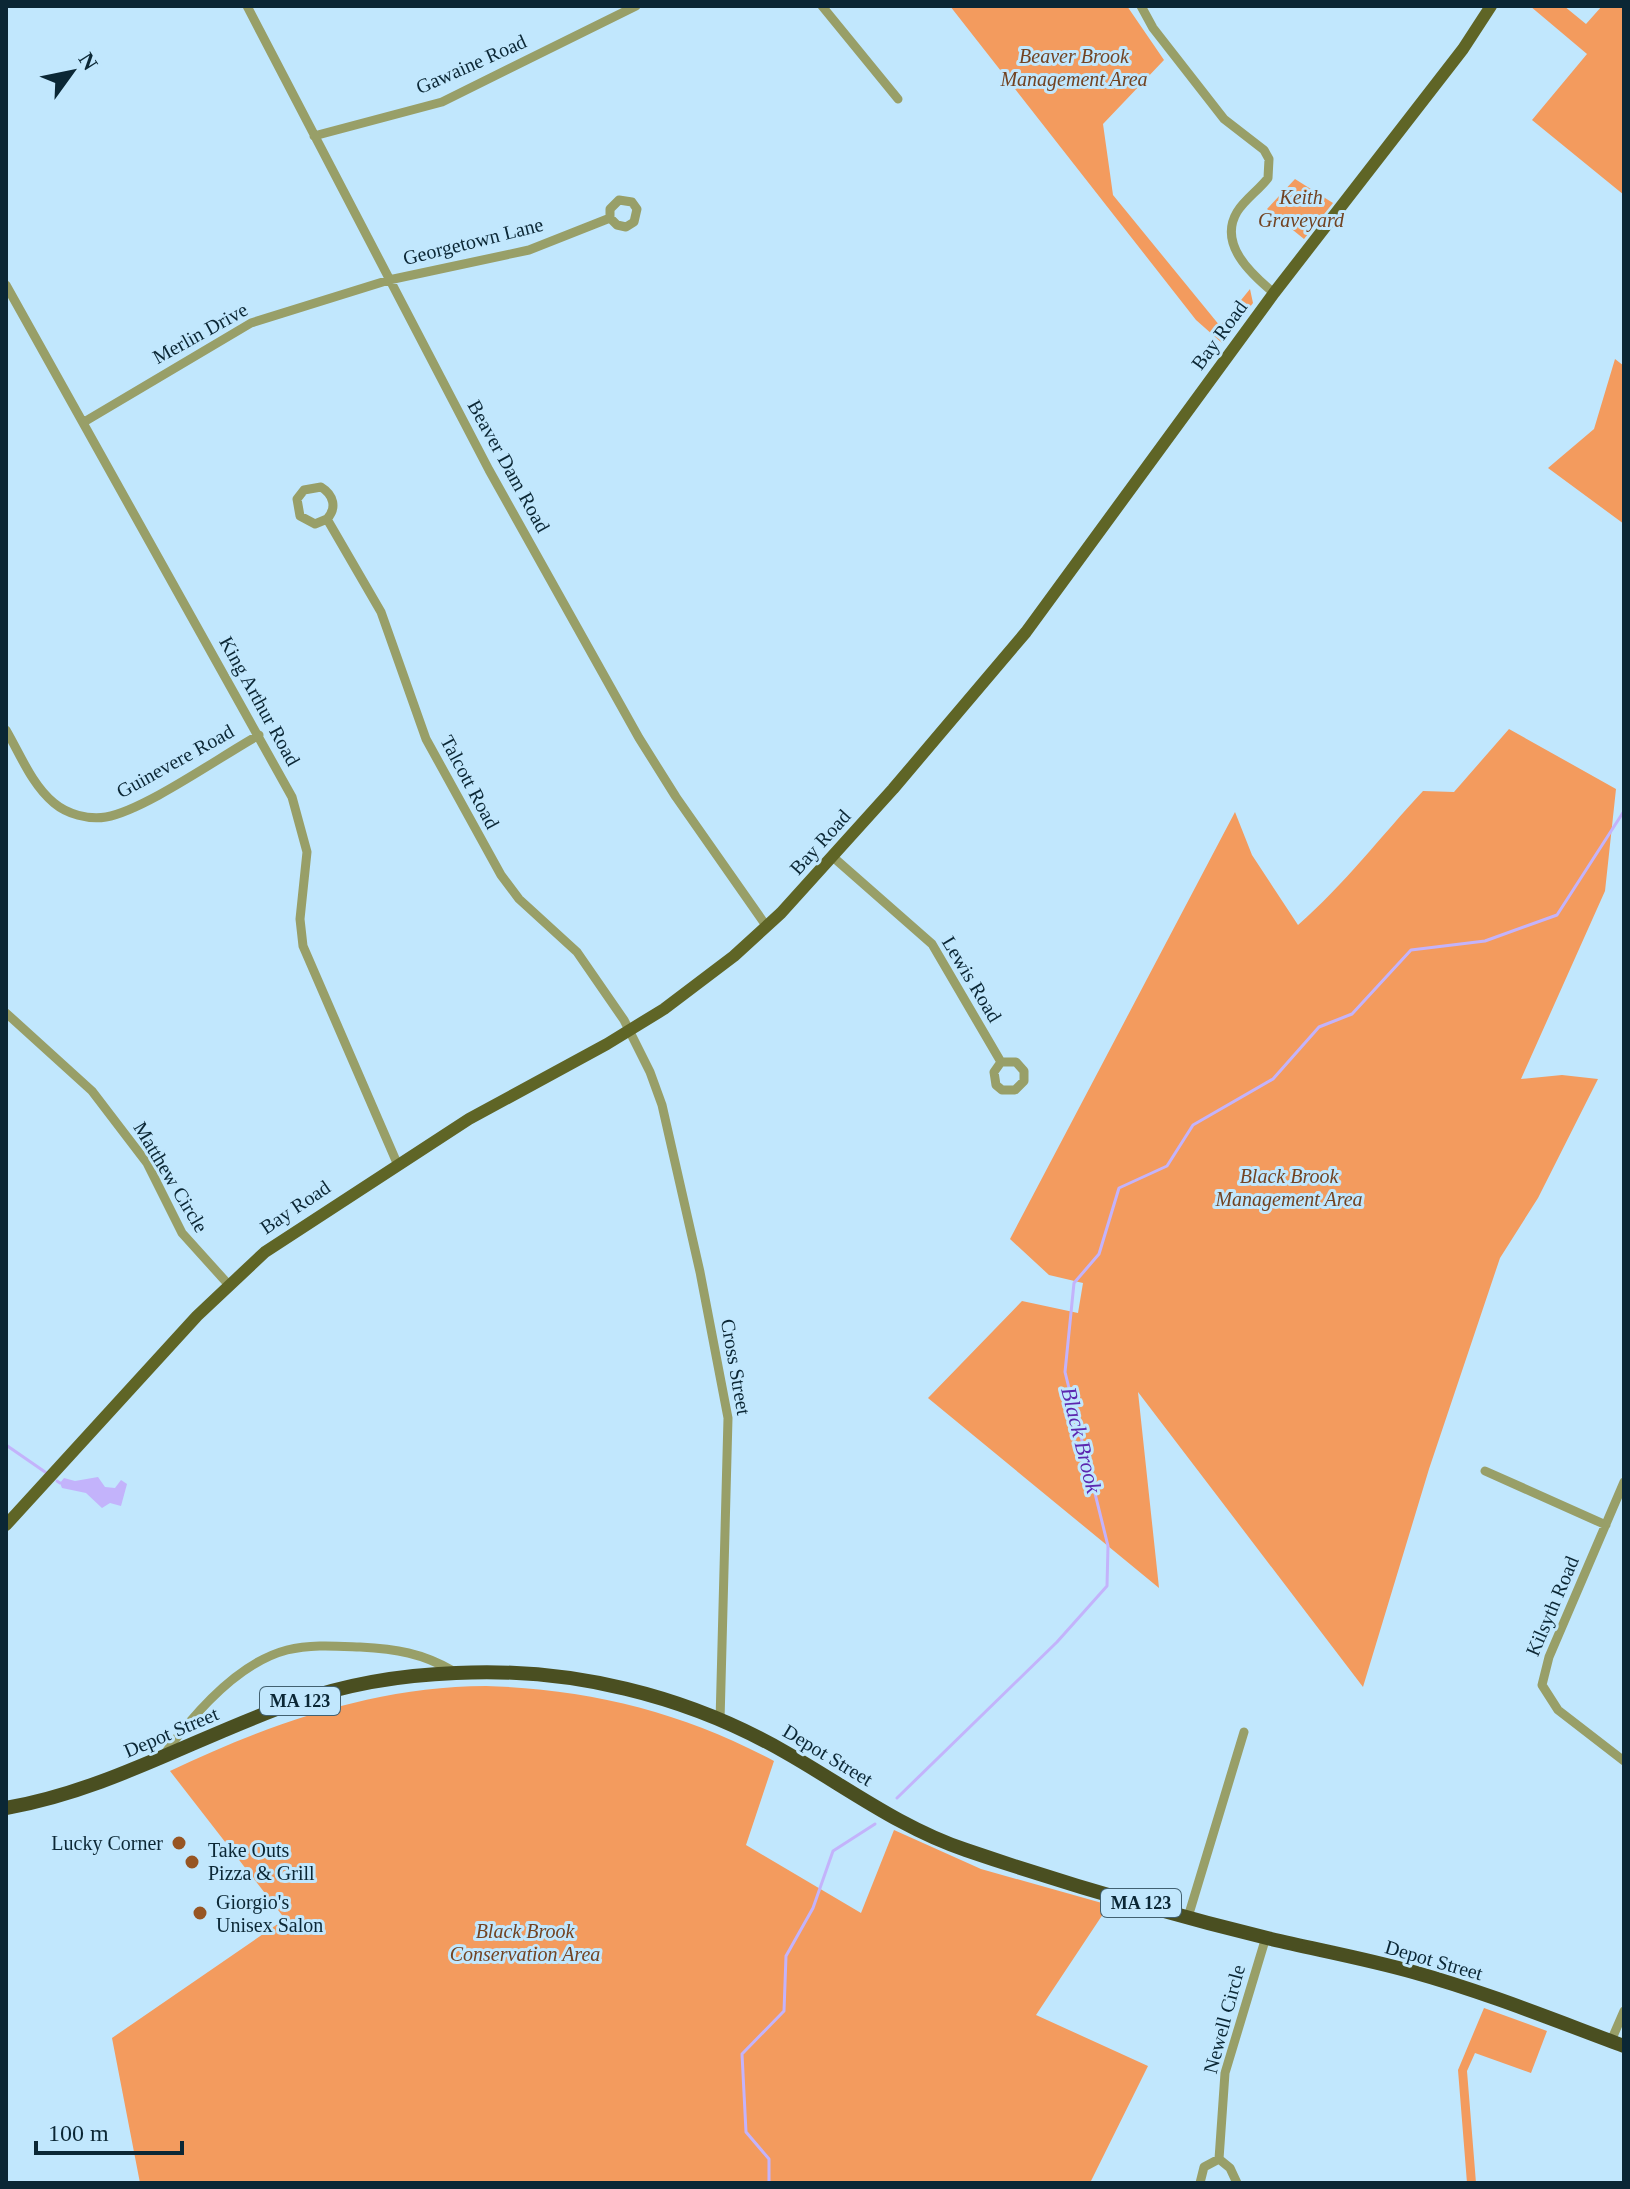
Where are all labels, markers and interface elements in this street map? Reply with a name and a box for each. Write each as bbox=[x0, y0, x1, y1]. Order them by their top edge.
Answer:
street label: Gawaine Road bbox=[412, 30, 530, 98]
north arrow bbox=[32, 32, 112, 112]
park label: Beaver Brook Management Area bbox=[999, 45, 1148, 91]
text: N bbox=[74, 48, 103, 75]
park label: Keith Graveyard bbox=[1258, 186, 1345, 232]
street label: Georgetown Lane bbox=[401, 213, 546, 270]
street label: Bay Road bbox=[1187, 296, 1252, 374]
street label: Merlin Drive bbox=[149, 298, 251, 368]
street label: Beaver Dam Road bbox=[464, 396, 554, 536]
street label: King Arthur Road bbox=[214, 633, 305, 770]
street label: Guinevere Road bbox=[113, 720, 237, 802]
street label: Talcott Road bbox=[436, 732, 504, 832]
street label: Bay Road bbox=[785, 805, 855, 880]
street label: Lewis Road bbox=[938, 932, 1006, 1026]
street label: Matthew Circle bbox=[129, 1118, 213, 1236]
park label: Black Brook Management Area bbox=[1214, 1165, 1363, 1211]
street label: Bay Road bbox=[256, 1176, 335, 1239]
street label: Cross Street bbox=[717, 1317, 755, 1417]
water label: Black Brook bbox=[1056, 1384, 1107, 1497]
street label: Kilsyth Road bbox=[1521, 1553, 1584, 1660]
road number: MA 123 bbox=[260, 1687, 340, 1715]
street label: Depot Street bbox=[120, 1702, 222, 1763]
street label: Depot Street bbox=[779, 1720, 877, 1791]
place label: Lucky Corner bbox=[51, 1832, 163, 1855]
marker: Lucky Corner bbox=[170, 1834, 188, 1852]
place label: Take Outs Pizza & Grill bbox=[208, 1839, 315, 1884]
marker: Take Outs Pizza & Grill bbox=[183, 1853, 201, 1871]
road number: MA 123 bbox=[1101, 1889, 1181, 1917]
place label: Giorgio's Unisex Salon bbox=[216, 1891, 323, 1936]
marker: Giorgio's Unisex Salon bbox=[191, 1904, 209, 1922]
park label: Black Brook Conservation Area bbox=[450, 1920, 600, 1965]
street label: Depot Street bbox=[1382, 1936, 1486, 1986]
street label: Newell Circle bbox=[1199, 1962, 1249, 2076]
scale bar bbox=[36, 2105, 182, 2155]
text: 100 m bbox=[48, 2120, 109, 2146]

